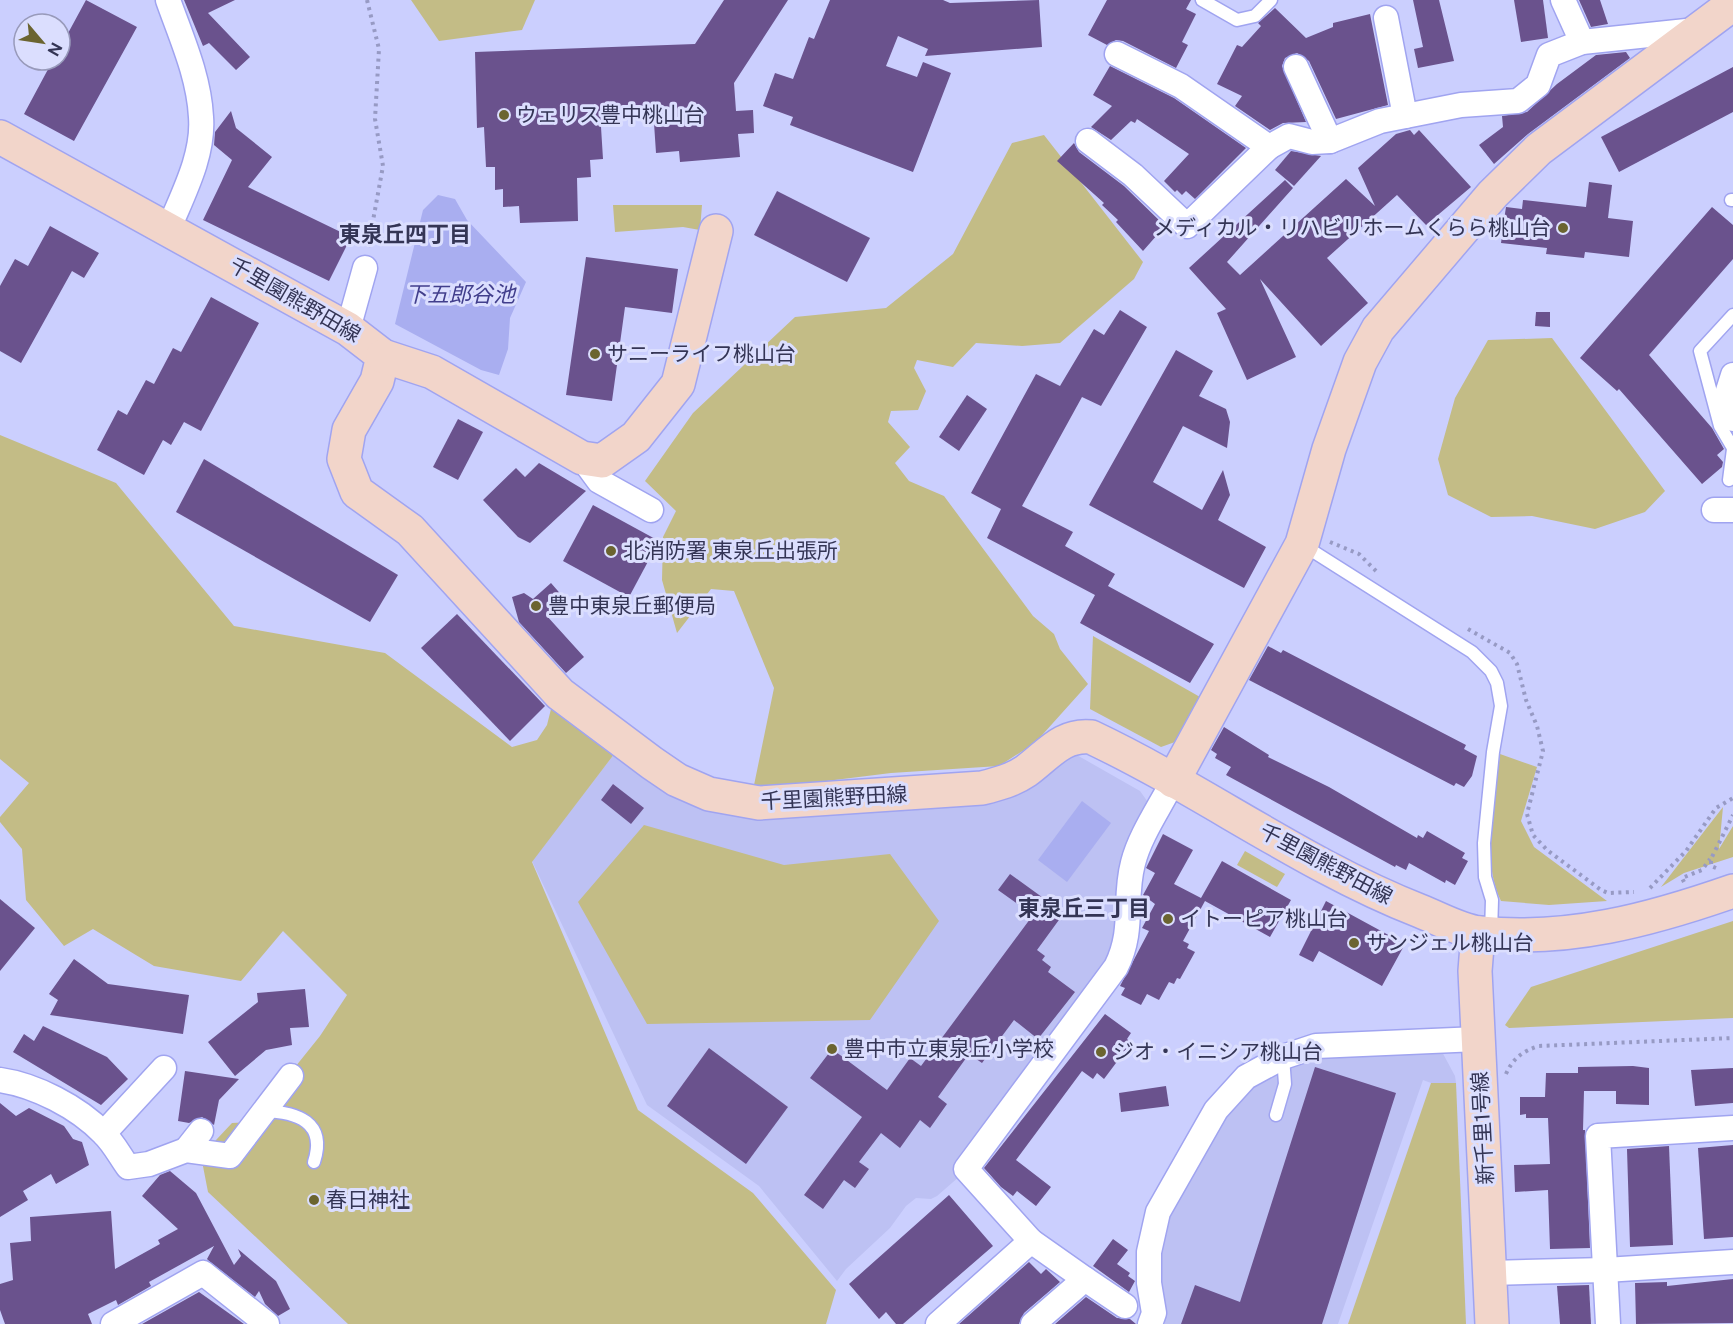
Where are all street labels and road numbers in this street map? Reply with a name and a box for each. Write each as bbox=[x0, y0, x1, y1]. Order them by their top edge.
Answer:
street label: 千里園熊野田線 bbox=[225, 252, 365, 347]
street label: 千里園熊野田線 bbox=[760, 781, 908, 814]
street label: 千里園熊野田線 bbox=[1255, 818, 1397, 909]
street label: 新千里1号線 bbox=[1467, 1071, 1498, 1185]

